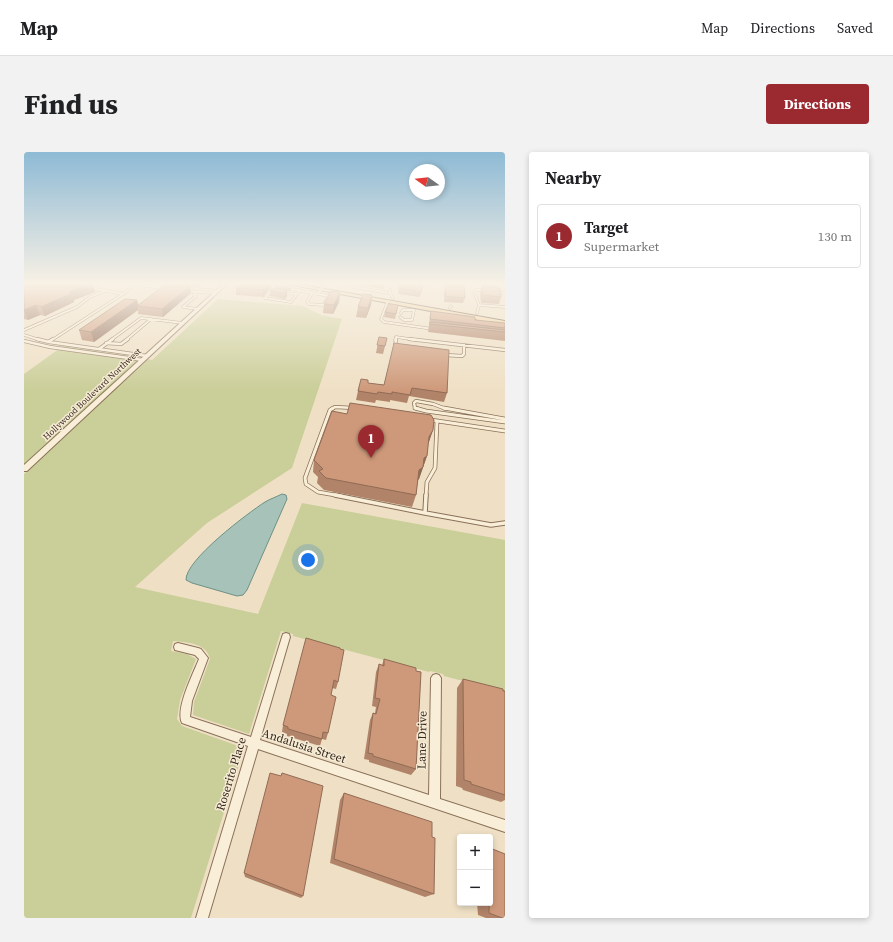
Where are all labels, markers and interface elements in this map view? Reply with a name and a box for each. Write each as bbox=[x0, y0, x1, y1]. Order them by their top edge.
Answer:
text: Map bbox=[20, 15, 58, 41]
text: Map bbox=[701, 18, 728, 38]
text: Directions bbox=[750, 18, 815, 38]
text: Saved bbox=[837, 18, 873, 38]
button: Directions bbox=[766, 84, 869, 124]
text: Find us bbox=[24, 85, 118, 123]
north arrow bbox=[409, 164, 445, 200]
text: Nearby bbox=[545, 166, 601, 190]
text: Target bbox=[584, 217, 628, 238]
text: 1 bbox=[555, 228, 563, 245]
text: 130 m bbox=[818, 228, 852, 245]
text: Supermarket bbox=[584, 238, 659, 255]
street label: Hollywood Boulevard Northwest bbox=[40, 345, 144, 443]
pin: 1 bbox=[358, 425, 384, 458]
your location bbox=[298, 550, 318, 570]
street label: Lane Drive bbox=[413, 711, 431, 769]
street label: Andalusia Street bbox=[260, 725, 348, 767]
street label: Roserito Place bbox=[212, 735, 250, 813]
map controls bbox=[457, 834, 493, 906]
button: + bbox=[457, 834, 493, 870]
button: − bbox=[457, 870, 493, 906]

